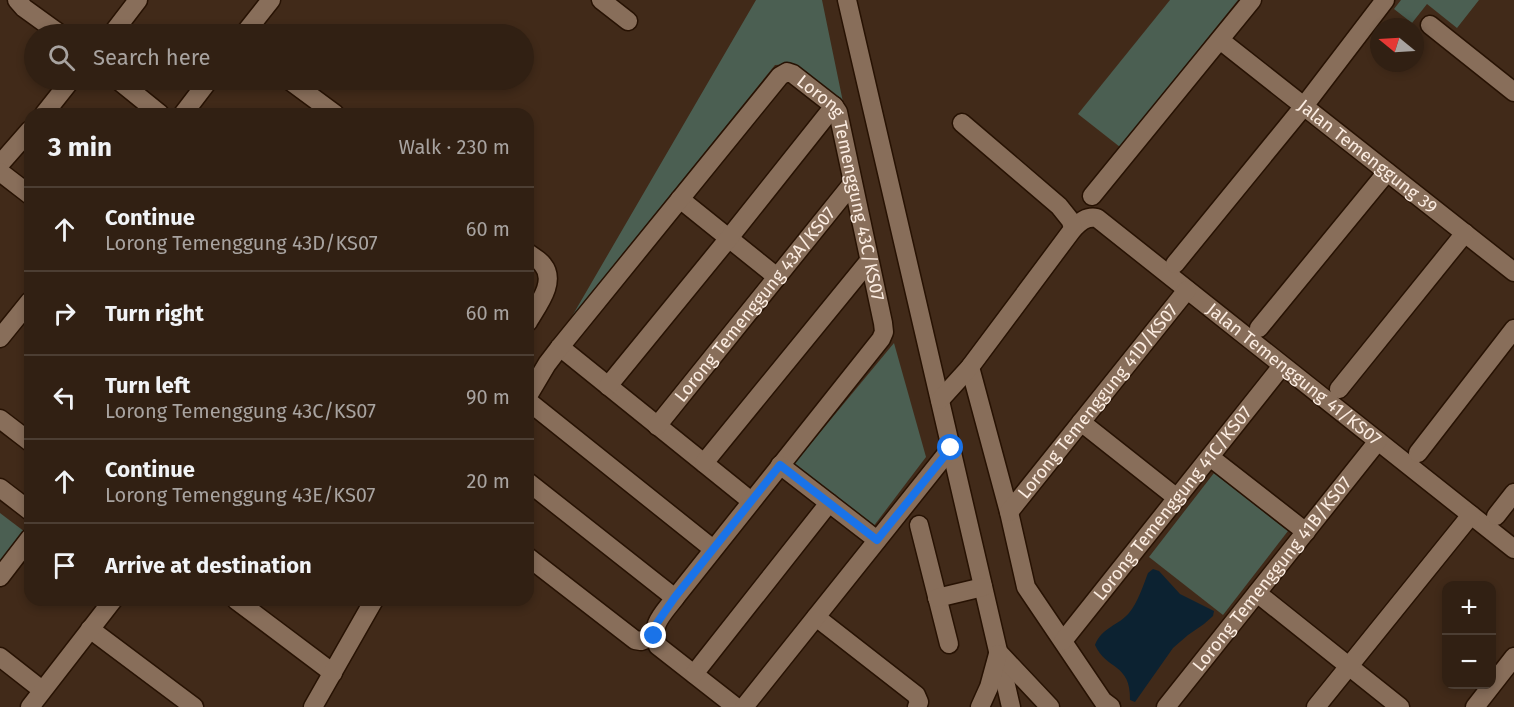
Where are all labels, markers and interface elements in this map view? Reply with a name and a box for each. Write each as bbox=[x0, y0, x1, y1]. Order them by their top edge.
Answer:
north arrow bbox=[1370, 18, 1424, 72]
search box bbox=[24, 24, 534, 90]
icon: search bbox=[45, 41, 78, 74]
text: Search here bbox=[93, 44, 211, 71]
street label: Lorong Temenggung 43C/KS07 bbox=[792, 70, 889, 303]
street label: Jalan Temenggung 39 bbox=[1293, 95, 1442, 218]
text: 3 min bbox=[48, 132, 112, 163]
text: Walk · 230 m bbox=[399, 135, 510, 159]
street label: Lorong Temenggung 43A/KS07 bbox=[670, 203, 840, 407]
text: Continue bbox=[105, 204, 195, 231]
icon: ahead bbox=[48, 213, 81, 246]
text: 60 m bbox=[466, 217, 510, 241]
text: Lorong Temenggung 43D/KS07 bbox=[105, 231, 378, 255]
icon: right bbox=[48, 297, 81, 330]
street label: Jalan Temenggung 41/KS07 bbox=[1202, 298, 1386, 450]
street label: Lorong Temenggung 41D/KS07 bbox=[1013, 299, 1183, 503]
text: Turn right bbox=[105, 300, 204, 327]
text: 60 m bbox=[466, 301, 510, 325]
text: Turn left bbox=[105, 372, 190, 399]
icon: left bbox=[48, 381, 81, 414]
text: 90 m bbox=[466, 385, 510, 409]
text: Lorong Temenggung 43C/KS07 bbox=[105, 399, 376, 423]
street label: Lorong Temenggung 41C/KS07 bbox=[1089, 402, 1257, 605]
route start bbox=[937, 434, 963, 460]
text: Continue bbox=[105, 456, 195, 483]
icon: ahead bbox=[48, 465, 81, 498]
text: 20 m bbox=[467, 469, 510, 493]
street label: Lorong Temenggung 41B/KS07 bbox=[1188, 472, 1356, 676]
text: Lorong Temenggung 43E/KS07 bbox=[105, 483, 375, 507]
icon: arrive bbox=[48, 549, 81, 582]
text: Arrive at destination bbox=[105, 552, 312, 579]
map controls bbox=[1442, 581, 1496, 689]
button: + bbox=[1442, 581, 1496, 635]
route end bbox=[640, 622, 666, 648]
button: − bbox=[1442, 635, 1496, 689]

